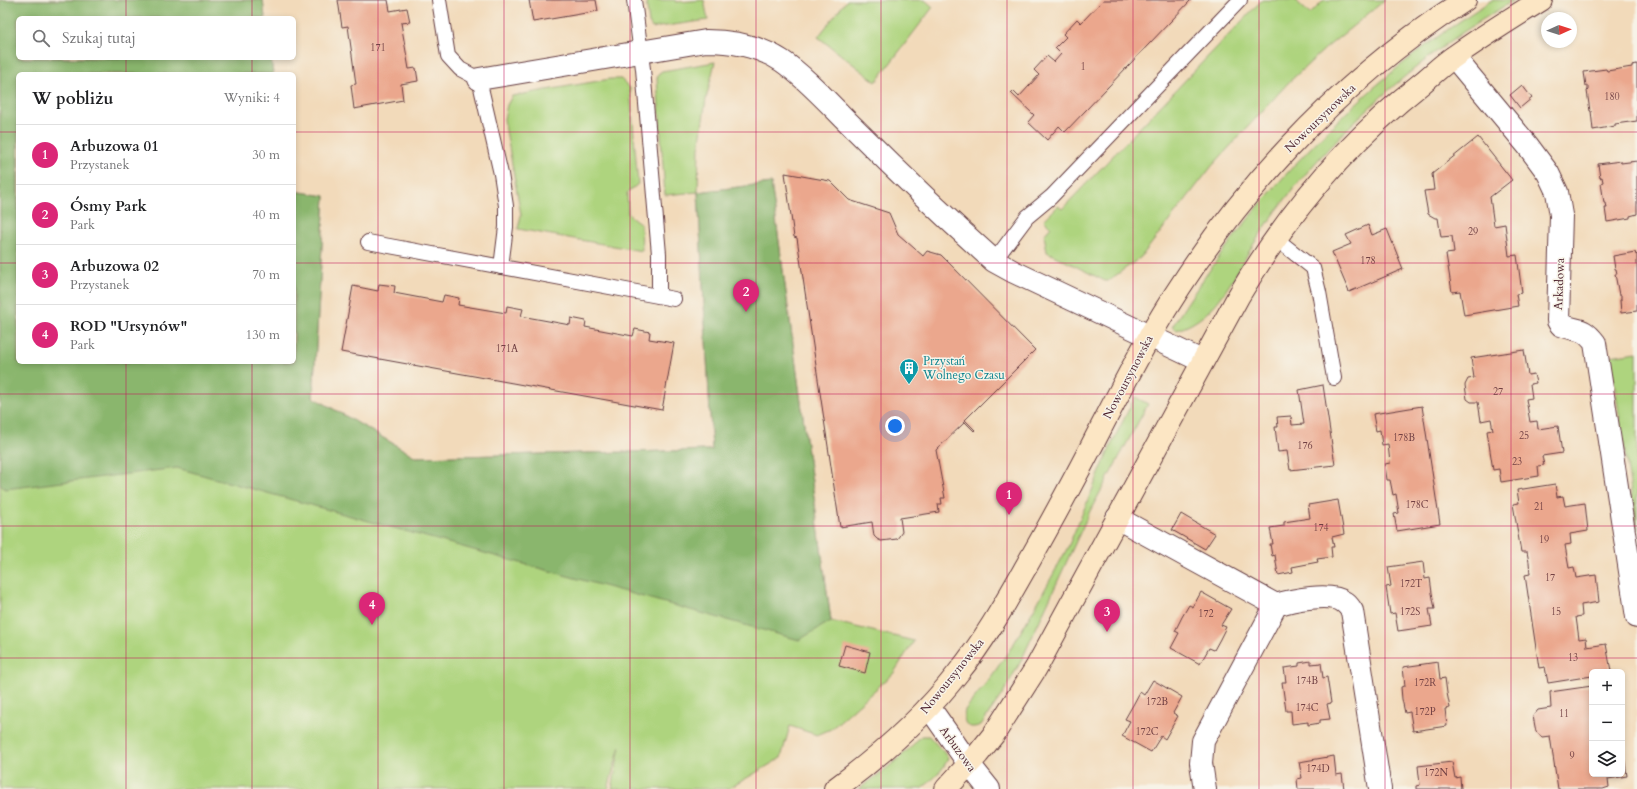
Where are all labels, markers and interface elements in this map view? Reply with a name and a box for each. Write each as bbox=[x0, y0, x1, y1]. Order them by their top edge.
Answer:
north arrow bbox=[1541, 12, 1577, 48]
search box bbox=[16, 16, 296, 60]
icon: search bbox=[30, 27, 52, 49]
text: Szukaj tutaj bbox=[62, 28, 136, 48]
house number: 171 bbox=[370, 41, 386, 55]
house number: 1 bbox=[1080, 60, 1086, 74]
street label: Nowoursynowska bbox=[1281, 79, 1359, 156]
text: W pobliżu bbox=[32, 87, 113, 110]
text: Wyniki: 4 bbox=[224, 89, 280, 107]
house number: 180 bbox=[1604, 90, 1620, 104]
text: Arbuzowa 01 bbox=[70, 136, 159, 156]
text: 1 bbox=[42, 146, 48, 164]
text: 30 m bbox=[252, 146, 280, 164]
text: Przystanek bbox=[70, 156, 129, 174]
text: Ósmy Park bbox=[70, 196, 147, 216]
text: 2 bbox=[42, 206, 48, 224]
text: 40 m bbox=[252, 206, 280, 224]
text: Park bbox=[70, 216, 95, 234]
house number: 29 bbox=[1468, 225, 1478, 239]
house number: 178 bbox=[1360, 254, 1376, 268]
text: Arbuzowa 02 bbox=[70, 256, 159, 276]
street label: Arkadowa bbox=[1550, 257, 1568, 310]
text: 3 bbox=[42, 266, 48, 284]
text: 70 m bbox=[252, 266, 280, 284]
text: Przystanek bbox=[70, 276, 129, 294]
pin: 2 bbox=[733, 279, 759, 312]
text: ROD "Ursynów" bbox=[70, 316, 187, 336]
text: 4 bbox=[42, 326, 48, 344]
text: 130 m bbox=[246, 326, 280, 344]
street label: Nowoursynowska bbox=[1099, 332, 1157, 422]
text: Park bbox=[70, 336, 95, 354]
house number: 171A bbox=[496, 342, 519, 356]
place label: Przystań Wolnego Czasu bbox=[922, 353, 1005, 383]
building icon: Przystań Wolnego Czasu bbox=[898, 357, 920, 385]
house number: 27 bbox=[1493, 385, 1503, 399]
your location bbox=[885, 416, 905, 436]
house number: 25 bbox=[1519, 429, 1529, 443]
house number: 178B bbox=[1393, 431, 1415, 445]
house number: 176 bbox=[1297, 439, 1313, 453]
house number: 23 bbox=[1512, 455, 1522, 469]
pin: 1 bbox=[996, 482, 1022, 515]
house number: 178C bbox=[1405, 498, 1429, 512]
house number: 21 bbox=[1534, 500, 1544, 514]
house number: 174 bbox=[1313, 521, 1329, 535]
house number: 19 bbox=[1539, 533, 1549, 547]
house number: 17 bbox=[1545, 571, 1555, 585]
house number: 172T bbox=[1400, 577, 1423, 591]
pin: 4 bbox=[359, 592, 385, 625]
pin: 3 bbox=[1094, 599, 1120, 632]
house number: 172S bbox=[1400, 605, 1420, 619]
house number: 15 bbox=[1551, 605, 1561, 619]
house number: 172 bbox=[1198, 607, 1214, 621]
street label: Nowoursynowska bbox=[917, 634, 988, 717]
house number: 13 bbox=[1568, 651, 1578, 665]
map controls bbox=[1589, 669, 1625, 777]
button: + bbox=[1589, 669, 1625, 705]
house number: 174B bbox=[1296, 674, 1318, 688]
house number: 172R bbox=[1414, 676, 1436, 690]
house number: 172B bbox=[1146, 695, 1168, 709]
house number: 174C bbox=[1295, 701, 1319, 715]
house number: 172P bbox=[1414, 705, 1436, 719]
button: − bbox=[1589, 705, 1625, 741]
house number: 11 bbox=[1559, 707, 1569, 721]
street label: Arbuzowa bbox=[936, 723, 980, 776]
house number: 172C bbox=[1135, 725, 1159, 739]
button: layers bbox=[1589, 741, 1625, 777]
house number: 9 bbox=[1569, 749, 1575, 763]
house number: 174D bbox=[1306, 762, 1330, 776]
house number: 172N bbox=[1424, 766, 1448, 780]

